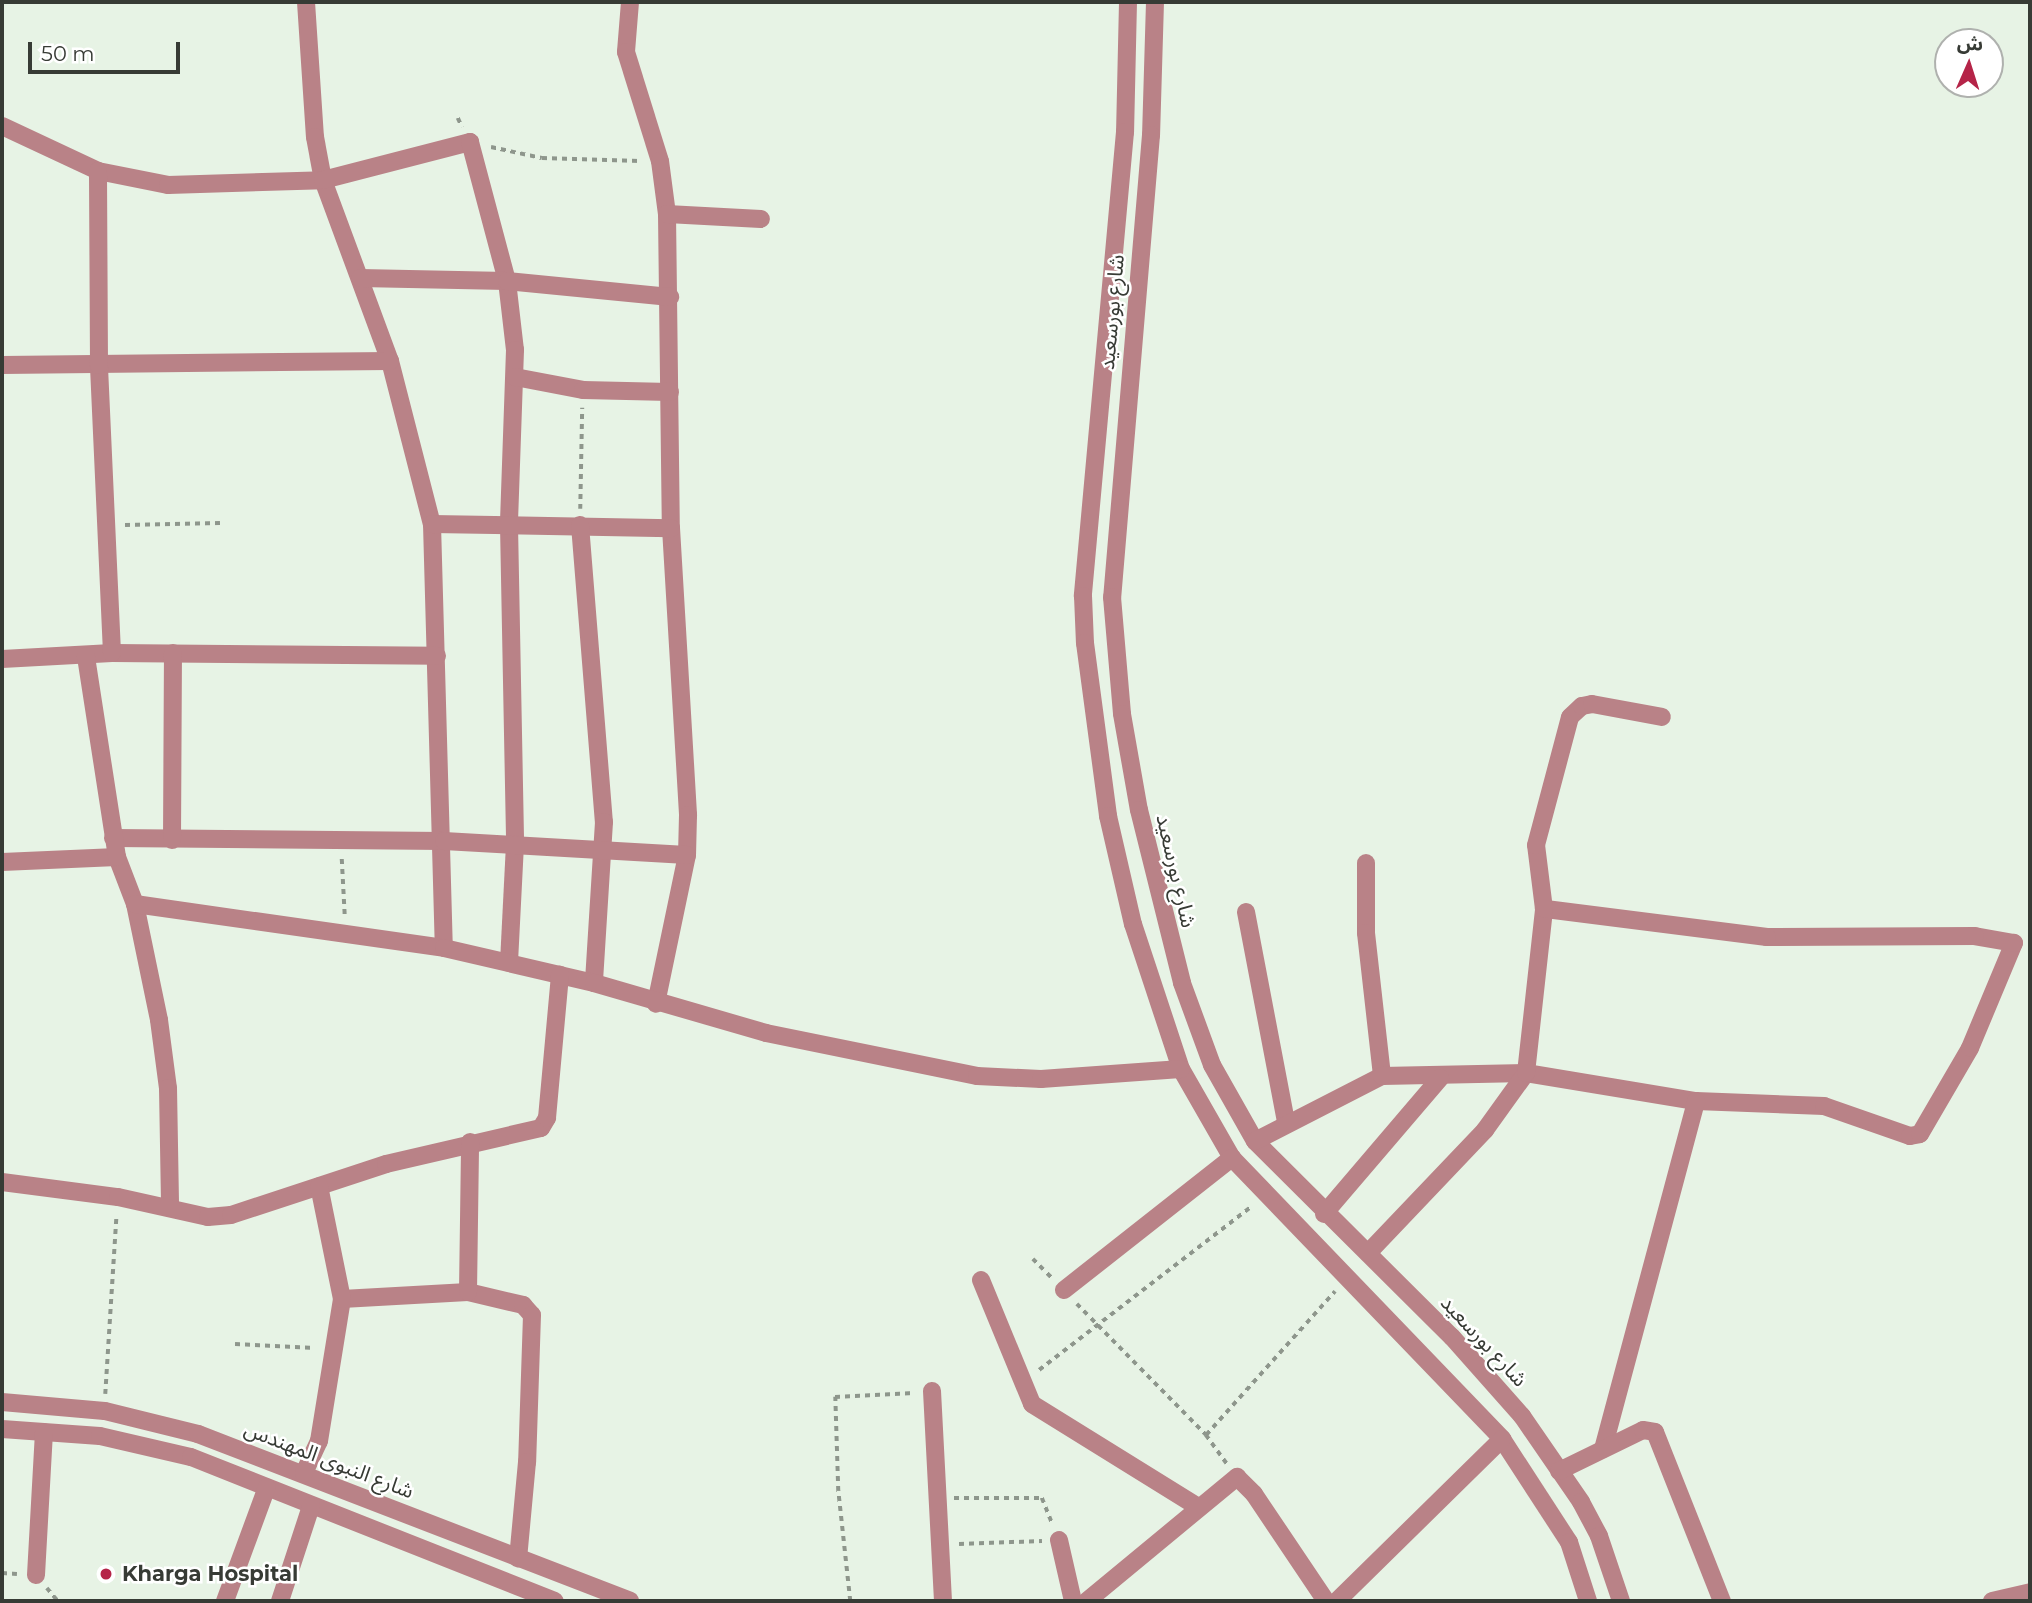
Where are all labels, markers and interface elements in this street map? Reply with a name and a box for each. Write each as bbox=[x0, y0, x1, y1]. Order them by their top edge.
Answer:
scale bar bbox=[32, 28, 184, 72]
north arrow bbox=[1934, 28, 2004, 98]
text: ش bbox=[1956, 31, 1984, 56]
text: 50 m bbox=[41, 41, 95, 66]
street label: شارع بورسعيد bbox=[1094, 253, 1130, 371]
street label: شارع بورسعيد bbox=[1151, 812, 1201, 930]
street label: شارع بورسعيد bbox=[1435, 1290, 1533, 1392]
street label: شارع النبوى المهندس bbox=[241, 1416, 417, 1504]
place label: Kharga Hospital bbox=[122, 1561, 298, 1587]
marker: Kharga Hospital bbox=[96, 1564, 116, 1584]

